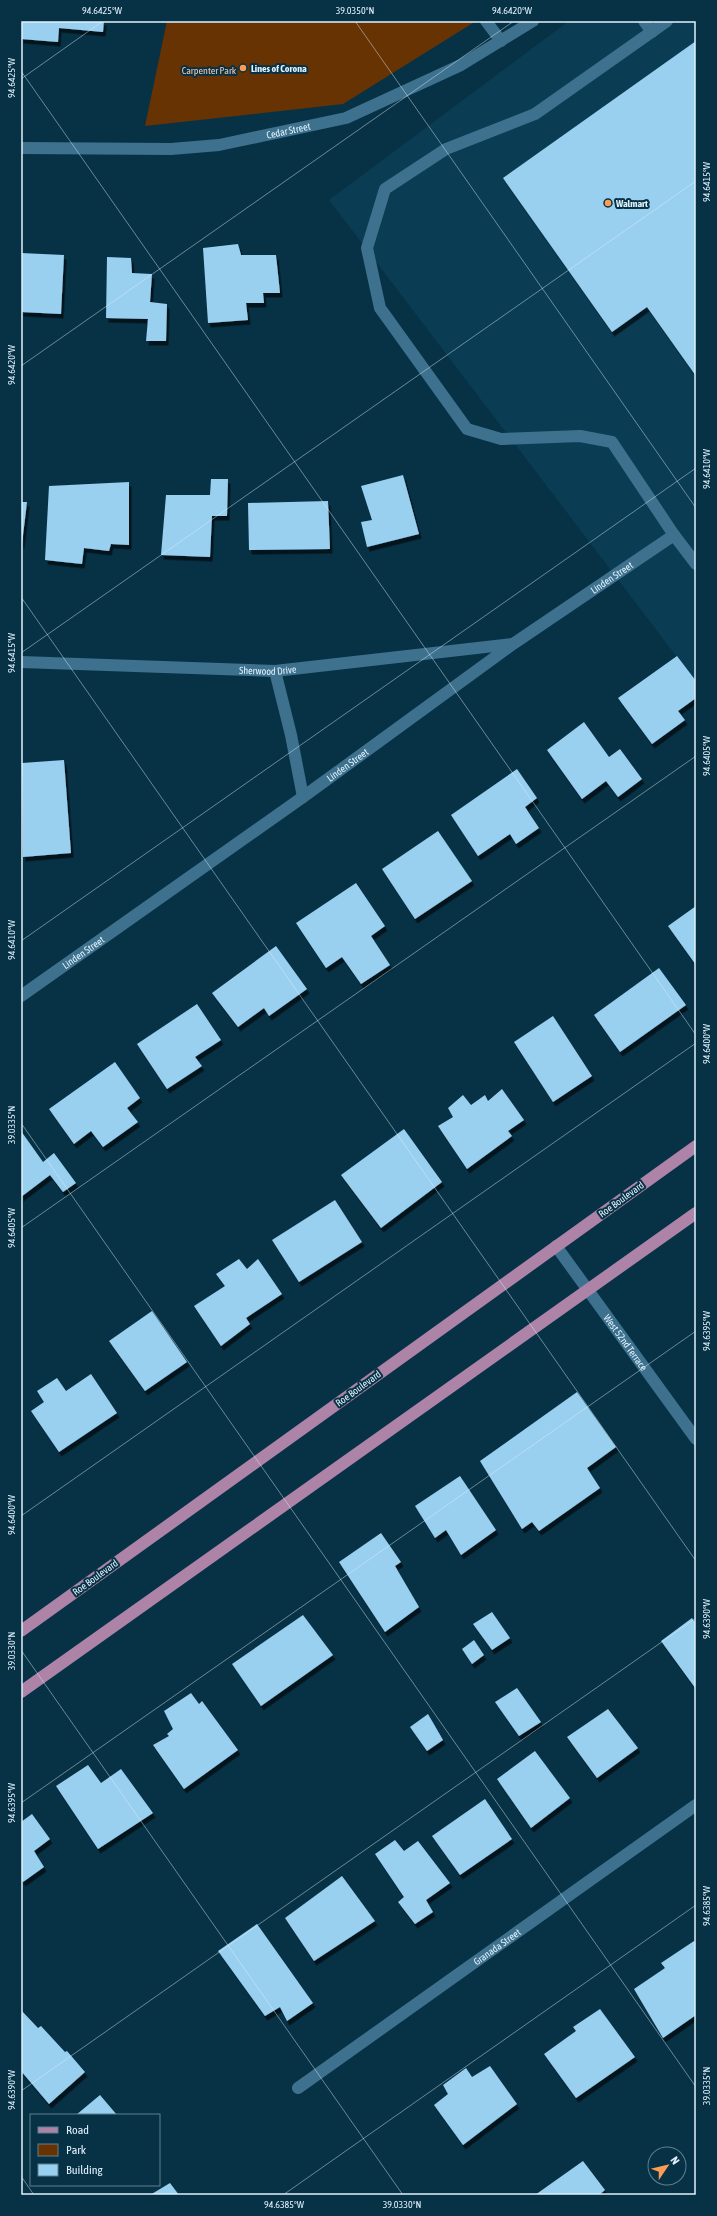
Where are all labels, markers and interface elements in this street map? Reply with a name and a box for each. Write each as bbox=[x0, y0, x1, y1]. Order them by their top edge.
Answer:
text: 94.6425°W bbox=[82, 5, 123, 16]
text: 39.0350°N bbox=[336, 5, 374, 16]
text: 94.6420°W bbox=[492, 5, 533, 16]
text: 94.6425°W bbox=[6, 57, 17, 98]
marker: Lines of Corona bbox=[238, 63, 248, 73]
place label: Lines of Corona bbox=[251, 63, 307, 74]
park label: Carpenter Park bbox=[182, 65, 237, 76]
street label: Cedar Street bbox=[265, 121, 312, 141]
text: 94.6415°W bbox=[701, 161, 712, 202]
marker: Walmart bbox=[603, 198, 613, 208]
place label: Walmart bbox=[615, 198, 648, 209]
text: 94.6420°W bbox=[6, 344, 17, 385]
text: 94.6410°W bbox=[701, 448, 712, 489]
street label: Linden Street bbox=[589, 559, 635, 596]
text: 94.6415°W bbox=[6, 632, 17, 673]
street label: Sherwood Drive bbox=[239, 664, 298, 677]
text: 94.6405°W bbox=[701, 735, 712, 776]
street label: Linden Street bbox=[325, 746, 371, 784]
text: 94.6410°W bbox=[6, 919, 17, 960]
street label: Linden Street bbox=[60, 934, 106, 971]
text: 94.6400°W bbox=[701, 1023, 712, 1064]
text: 39.0335°N bbox=[6, 1106, 17, 1144]
street label: Roe Boulevard bbox=[597, 1179, 646, 1219]
text: 94.6405°W bbox=[6, 1207, 17, 1248]
text: 94.6395°W bbox=[701, 1310, 712, 1351]
street label: West 52nd Terrace bbox=[601, 1312, 650, 1373]
street label: Roe Boulevard bbox=[334, 1368, 383, 1408]
text: 94.6400°W bbox=[6, 1494, 17, 1535]
street label: Roe Boulevard bbox=[71, 1557, 120, 1597]
text: 94.6390°W bbox=[701, 1598, 712, 1639]
text: 39.0330°N bbox=[6, 1632, 17, 1670]
text: 94.6395°W bbox=[6, 1782, 17, 1823]
text: 94.6385°W bbox=[701, 1885, 712, 1926]
street label: Granada Street bbox=[472, 1927, 523, 1967]
text: 39.0335°N bbox=[701, 2067, 712, 2105]
text: 94.6390°W bbox=[6, 2069, 17, 2110]
legend bbox=[30, 2114, 160, 2186]
text: Road bbox=[66, 2123, 89, 2137]
text: Park bbox=[66, 2143, 87, 2157]
north arrow bbox=[647, 2146, 687, 2186]
text: N bbox=[668, 2154, 682, 2166]
text: Building bbox=[66, 2163, 104, 2177]
text: 94.6385°W bbox=[264, 2199, 305, 2210]
text: 39.0330°N bbox=[383, 2199, 421, 2210]

